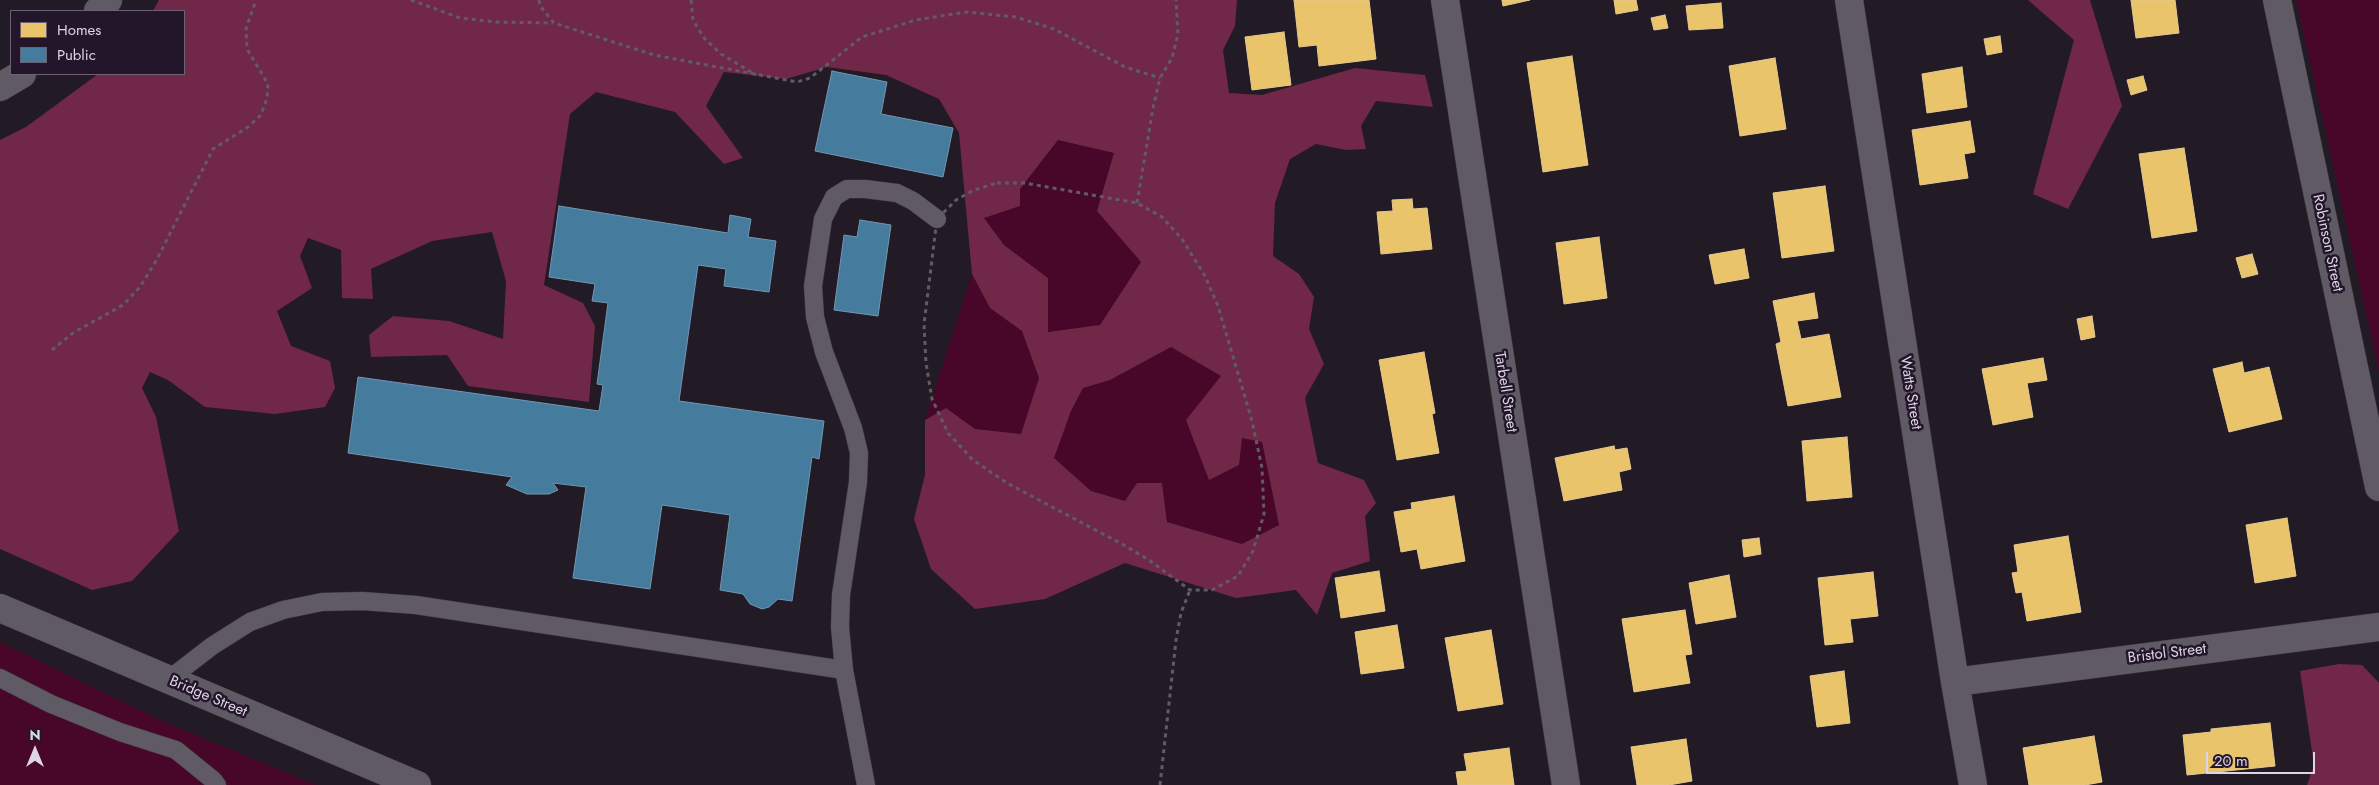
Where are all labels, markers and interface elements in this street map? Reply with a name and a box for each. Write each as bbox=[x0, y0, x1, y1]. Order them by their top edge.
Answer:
legend bbox=[10, 10, 185, 75]
text: Homes bbox=[57, 19, 101, 41]
text: Public bbox=[57, 44, 96, 66]
street label: Robinson Street bbox=[2308, 193, 2346, 293]
street label: Tarbell Street bbox=[1490, 350, 1520, 434]
street label: Watts Street bbox=[1895, 355, 1925, 431]
street label: Bristol Street bbox=[2127, 640, 2207, 668]
street label: Bridge Street bbox=[166, 673, 250, 721]
north arrow bbox=[10, 725, 60, 775]
text: N bbox=[29, 725, 41, 745]
scale bar bbox=[2209, 742, 2318, 774]
text: 20 m bbox=[2214, 750, 2248, 772]

